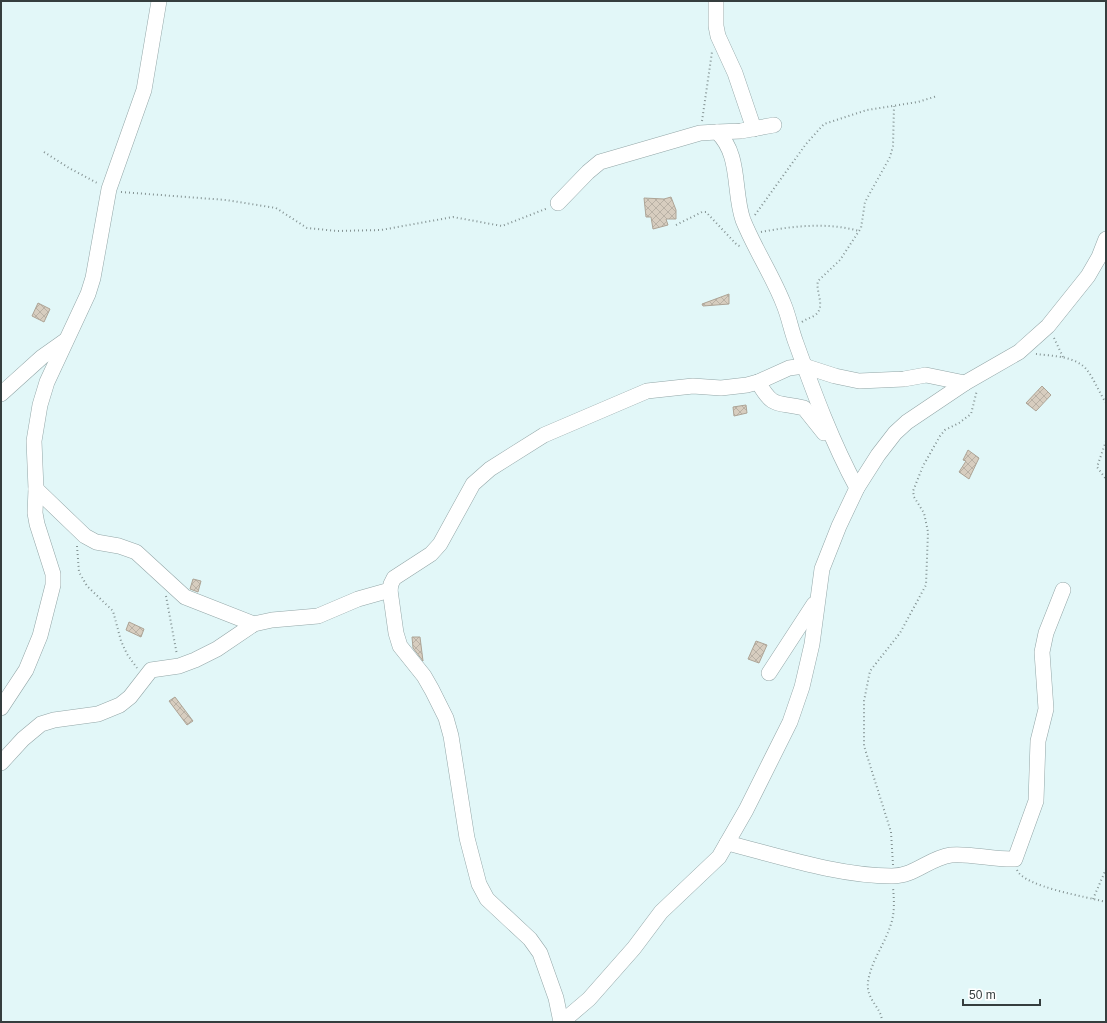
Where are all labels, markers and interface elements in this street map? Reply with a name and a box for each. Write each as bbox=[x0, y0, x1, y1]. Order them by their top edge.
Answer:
scale bar bbox=[963, 981, 1040, 1007]
text: 50 m bbox=[969, 988, 996, 1002]

